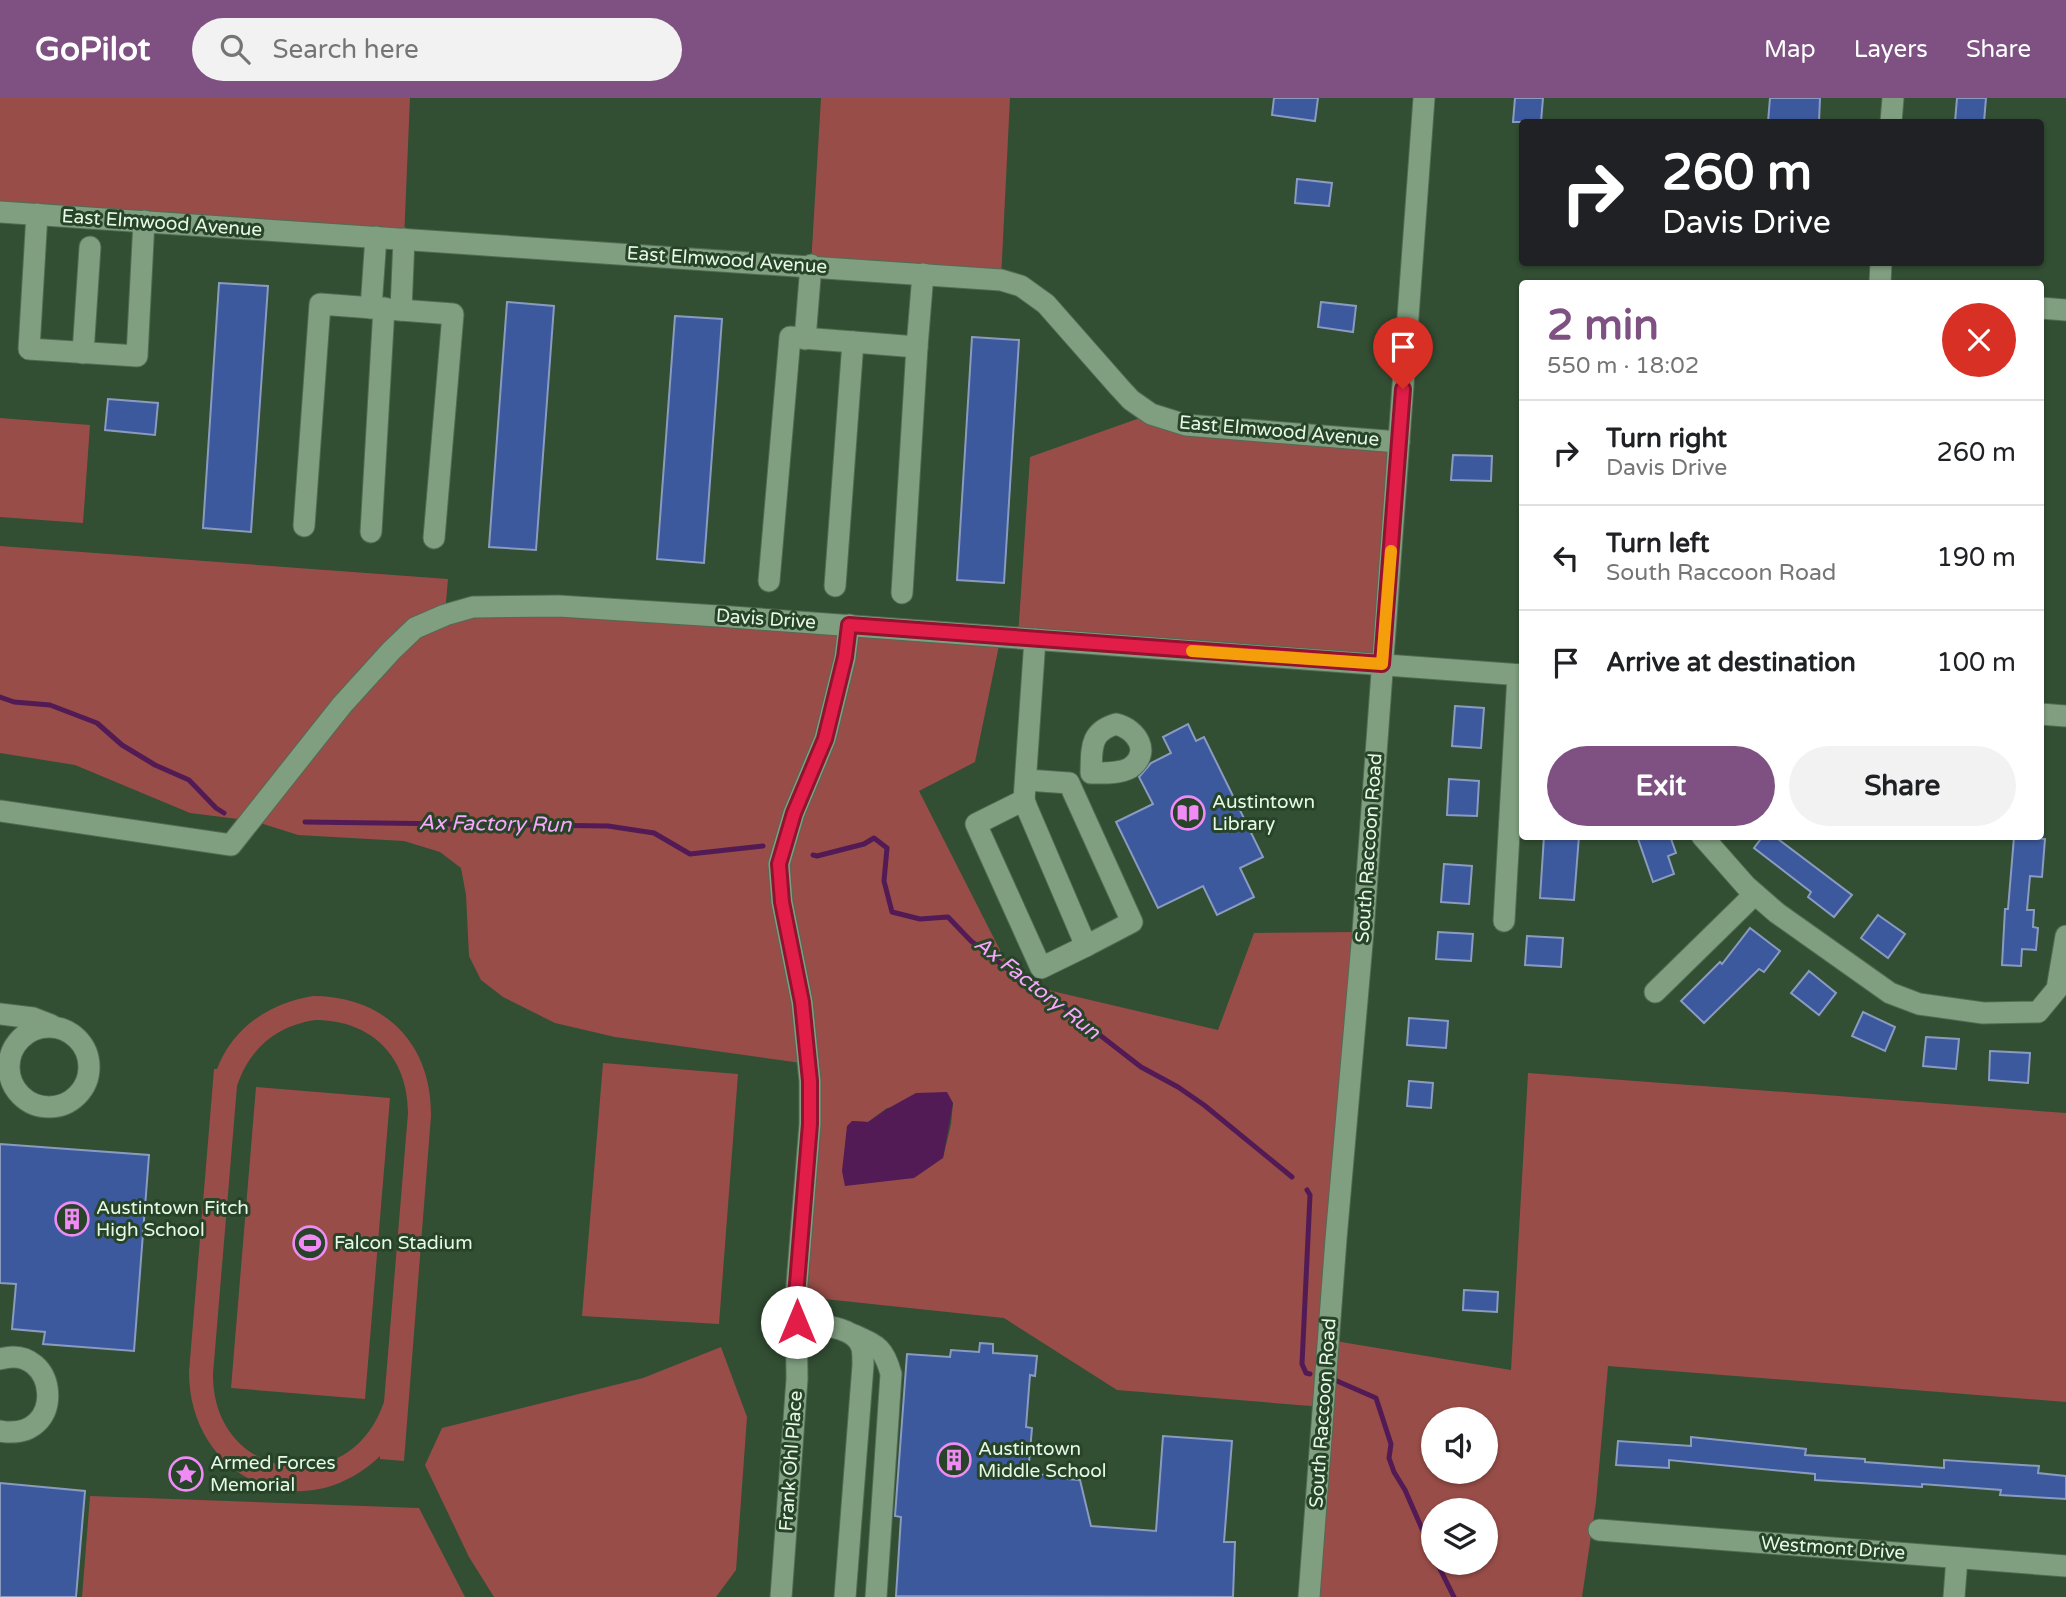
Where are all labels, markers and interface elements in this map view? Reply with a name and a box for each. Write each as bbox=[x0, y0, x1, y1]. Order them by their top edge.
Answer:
search box bbox=[192, 18, 682, 81]
text: GoPilot bbox=[35, 30, 150, 69]
icon: search bbox=[216, 30, 254, 68]
text: Search here bbox=[272, 34, 419, 65]
text: Map bbox=[1764, 35, 1816, 64]
text: Layers bbox=[1854, 35, 1928, 64]
text: Share bbox=[1966, 35, 2031, 64]
text: 260 m bbox=[1662, 144, 1812, 203]
icon: right bbox=[1547, 147, 1638, 238]
text: Davis Drive bbox=[1662, 204, 1831, 242]
street label: East Elmwood Avenue bbox=[61, 205, 263, 241]
street label: East Elmwood Avenue bbox=[626, 242, 828, 278]
text: 2 min bbox=[1547, 300, 1659, 351]
button: close bbox=[1942, 303, 2016, 377]
pin bbox=[1373, 317, 1433, 389]
icon: arrive bbox=[1384, 328, 1422, 366]
text: 550 m · 18:02 bbox=[1547, 352, 1699, 380]
street label: East Elmwood Avenue bbox=[1178, 411, 1380, 451]
text: Turn right bbox=[1606, 423, 1727, 454]
icon: right bbox=[1547, 434, 1585, 472]
text: 260 m bbox=[1936, 437, 2016, 468]
text: Davis Drive bbox=[1606, 454, 1727, 482]
text: Turn left bbox=[1606, 528, 1709, 559]
icon: left bbox=[1547, 539, 1585, 577]
text: 190 m bbox=[1936, 542, 2016, 573]
text: South Raccoon Road bbox=[1606, 559, 1836, 587]
street label: Davis Drive bbox=[715, 605, 817, 633]
icon: arrive bbox=[1547, 644, 1585, 682]
text: Arrive at destination bbox=[1606, 647, 1856, 678]
text: 100 m bbox=[1936, 647, 2016, 678]
button: Exit bbox=[1547, 746, 1775, 826]
button: Share bbox=[1789, 746, 2016, 826]
street label: South Raccoon Road bbox=[1351, 752, 1387, 944]
place label: Austintown Library bbox=[1212, 791, 1315, 835]
library icon: Austintown Library bbox=[1169, 794, 1207, 832]
water label: Ax Factory Run bbox=[418, 810, 573, 838]
water label: Ax Factory Run bbox=[969, 931, 1106, 1046]
place label: Austintown Fitch High School bbox=[96, 1197, 249, 1241]
building icon: Austintown Fitch High School bbox=[53, 1200, 91, 1238]
sports icon: Falcon Stadium bbox=[291, 1224, 329, 1262]
place label: Falcon Stadium bbox=[334, 1232, 473, 1254]
position arrow bbox=[760, 1285, 834, 1359]
street label: South Raccoon Road bbox=[1305, 1317, 1341, 1509]
street label: Frank Ohl Place bbox=[775, 1390, 807, 1532]
map controls bbox=[1421, 1407, 1498, 1575]
button: sound bbox=[1421, 1407, 1498, 1484]
place label: Austintown Middle School bbox=[978, 1438, 1107, 1482]
building icon: Austintown Middle School bbox=[935, 1441, 973, 1479]
place label: Armed Forces Memorial bbox=[210, 1452, 336, 1496]
place icon: Armed Forces Memorial bbox=[167, 1455, 205, 1493]
button: layers bbox=[1421, 1498, 1498, 1575]
street label: Westmont Drive bbox=[1760, 1532, 1906, 1564]

